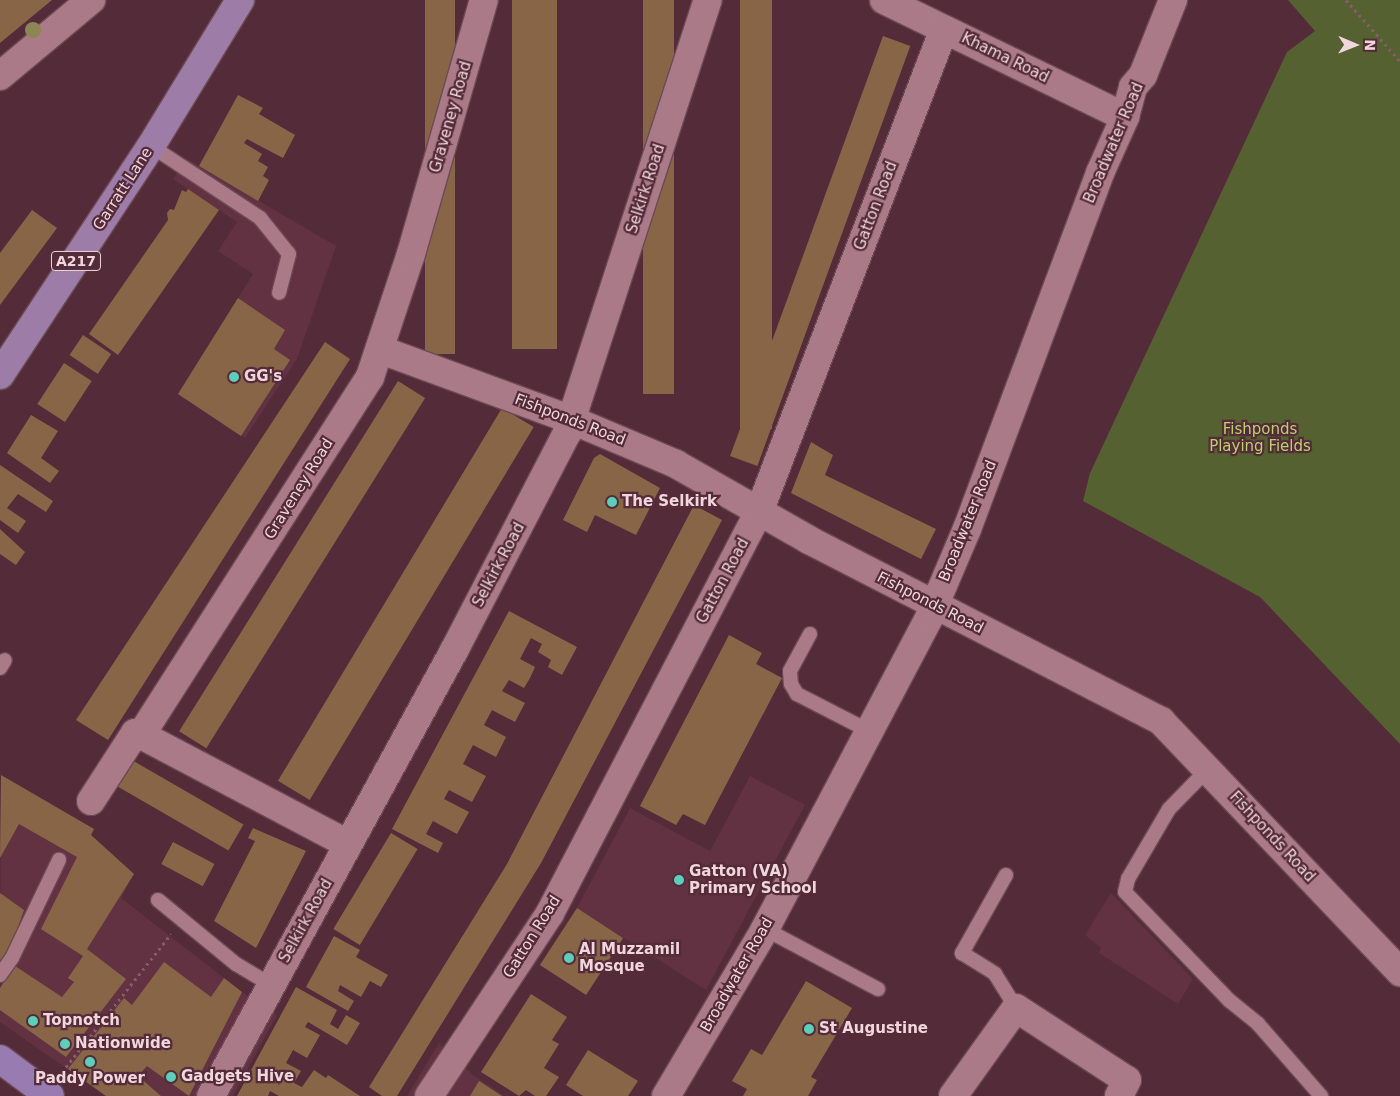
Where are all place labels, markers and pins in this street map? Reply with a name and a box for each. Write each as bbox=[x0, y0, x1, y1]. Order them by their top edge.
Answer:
place label: GG's bbox=[244, 368, 282, 386]
marker: GG's bbox=[228, 371, 240, 383]
place label: The Selkirk bbox=[622, 493, 717, 511]
marker: The Selkirk bbox=[606, 496, 618, 508]
place label: Gatton (VA) Primary School bbox=[689, 862, 817, 897]
marker: Gatton (VA) Primary School bbox=[673, 874, 685, 886]
place label: Al Muzzamil Mosque bbox=[579, 940, 680, 975]
marker: Al Muzzamil Mosque bbox=[563, 952, 575, 964]
place label: Topnotch bbox=[43, 1012, 120, 1030]
marker: Topnotch bbox=[27, 1015, 39, 1027]
place label: St Augustine bbox=[819, 1020, 928, 1038]
marker: St Augustine bbox=[803, 1023, 815, 1035]
place label: Nationwide bbox=[75, 1035, 171, 1053]
marker: Nationwide bbox=[59, 1038, 71, 1050]
marker: Paddy Power bbox=[84, 1056, 96, 1068]
place label: Gadgets Hive bbox=[181, 1068, 294, 1086]
place label: Paddy Power bbox=[35, 1070, 145, 1088]
marker: Gadgets Hive bbox=[165, 1071, 177, 1083]

